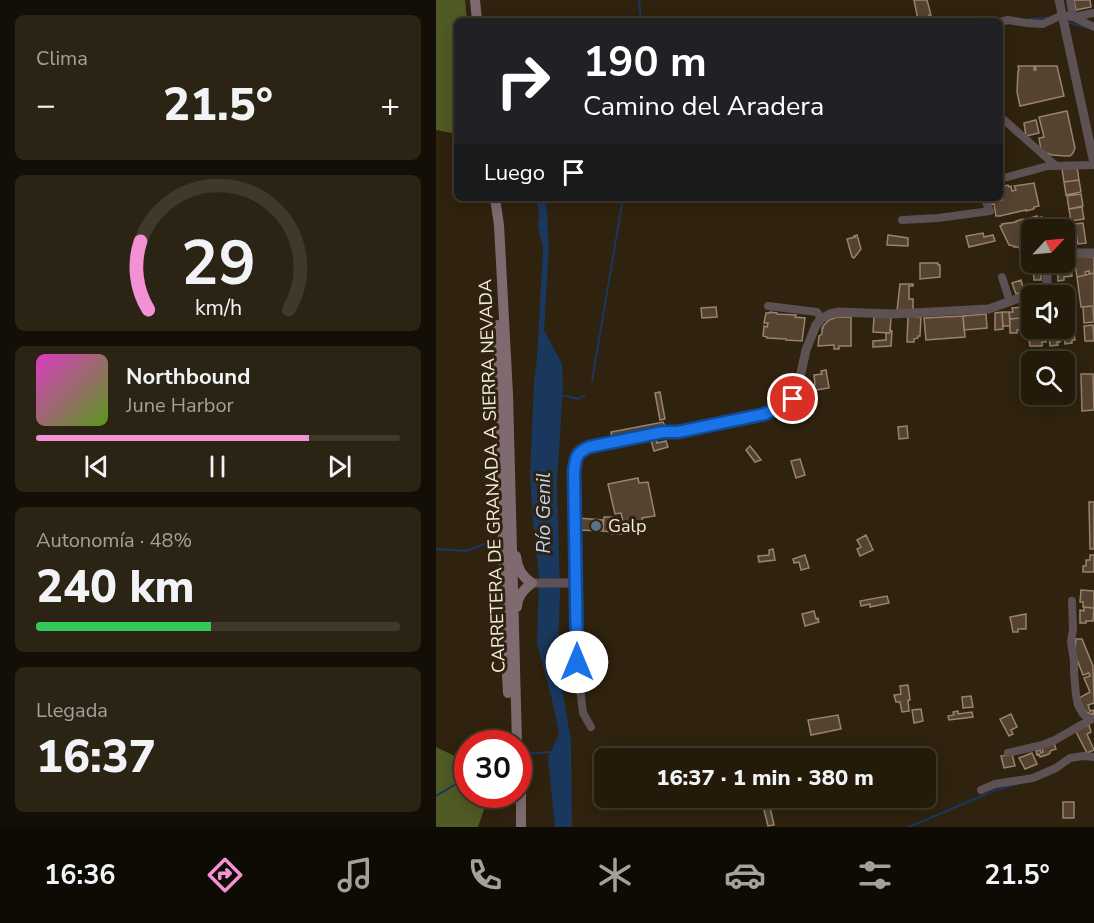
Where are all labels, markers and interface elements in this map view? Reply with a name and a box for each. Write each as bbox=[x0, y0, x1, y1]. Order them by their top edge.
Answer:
text: 190 m bbox=[583, 34, 707, 91]
icon: right bbox=[484, 42, 562, 120]
text: Clima bbox=[36, 45, 88, 72]
text: 21.5° bbox=[163, 75, 273, 136]
text: − bbox=[36, 83, 56, 128]
text: + bbox=[380, 83, 400, 128]
text: Camino del Aradera bbox=[583, 88, 824, 125]
icon: arrive bbox=[557, 156, 590, 189]
text: Luego bbox=[484, 158, 545, 188]
north arrow bbox=[1021, 219, 1075, 273]
map controls bbox=[1021, 219, 1075, 405]
text: 29 bbox=[181, 221, 255, 306]
street label: CARRETERA DE GRANADA A SIERRA NEVADA bbox=[473, 279, 511, 673]
button: sound bbox=[1021, 285, 1075, 339]
text: km/h bbox=[194, 294, 242, 324]
button: search bbox=[1021, 351, 1075, 405]
text: Northbound bbox=[126, 362, 250, 392]
pin bbox=[767, 373, 818, 424]
icon: arrive bbox=[776, 382, 809, 415]
text: June Harbor bbox=[126, 392, 234, 419]
icon: previous bbox=[80, 450, 113, 483]
icon: pause bbox=[201, 450, 234, 483]
icon: next bbox=[323, 450, 356, 483]
water label: Río Genil bbox=[530, 472, 557, 554]
place label: Galp bbox=[608, 514, 646, 538]
marker: Galp bbox=[589, 519, 603, 533]
text: Autonomía · 48% bbox=[36, 527, 192, 554]
text: 240 km bbox=[36, 557, 195, 618]
position arrow bbox=[545, 630, 609, 694]
text: Llegada bbox=[36, 697, 108, 724]
text: 16:37 bbox=[36, 727, 156, 788]
speed limit sign: 30 bbox=[454, 730, 532, 808]
text: 16:37 · 1 min · 380 m bbox=[656, 763, 874, 793]
icon: directions bbox=[204, 854, 246, 896]
icon: music bbox=[334, 854, 376, 896]
icon: phone bbox=[464, 854, 506, 896]
icon: climate bbox=[594, 854, 636, 896]
icon: car bbox=[724, 854, 766, 896]
icon: filters bbox=[854, 854, 896, 896]
text: 16:36 bbox=[44, 857, 116, 894]
text: 21.5° bbox=[984, 857, 1050, 894]

